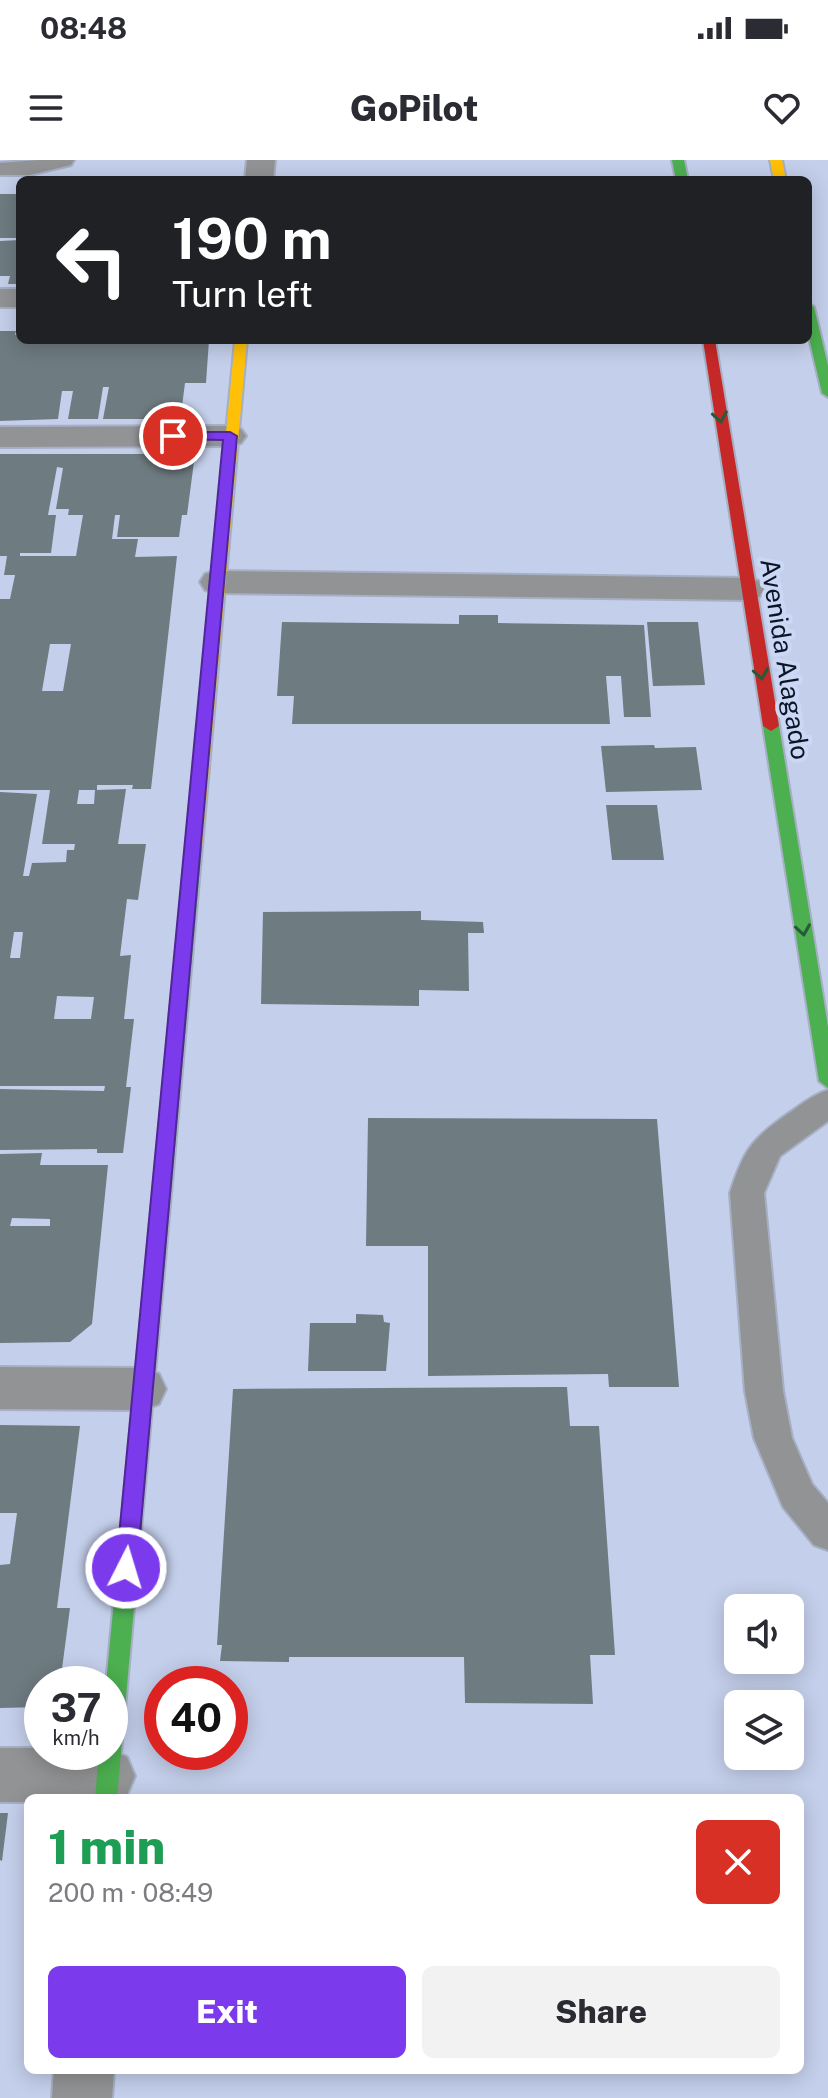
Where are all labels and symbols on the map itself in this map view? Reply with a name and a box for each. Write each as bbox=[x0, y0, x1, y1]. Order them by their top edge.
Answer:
pin bbox=[139, 402, 207, 470]
one-way arrow bbox=[711, 410, 728, 424]
street label: Avenida Alagado bbox=[754, 556, 817, 762]
one-way arrow bbox=[752, 667, 769, 681]
one-way arrow bbox=[794, 924, 811, 937]
position arrow bbox=[84, 1526, 168, 1610]
speed limit sign: 40 bbox=[144, 1666, 248, 1770]

